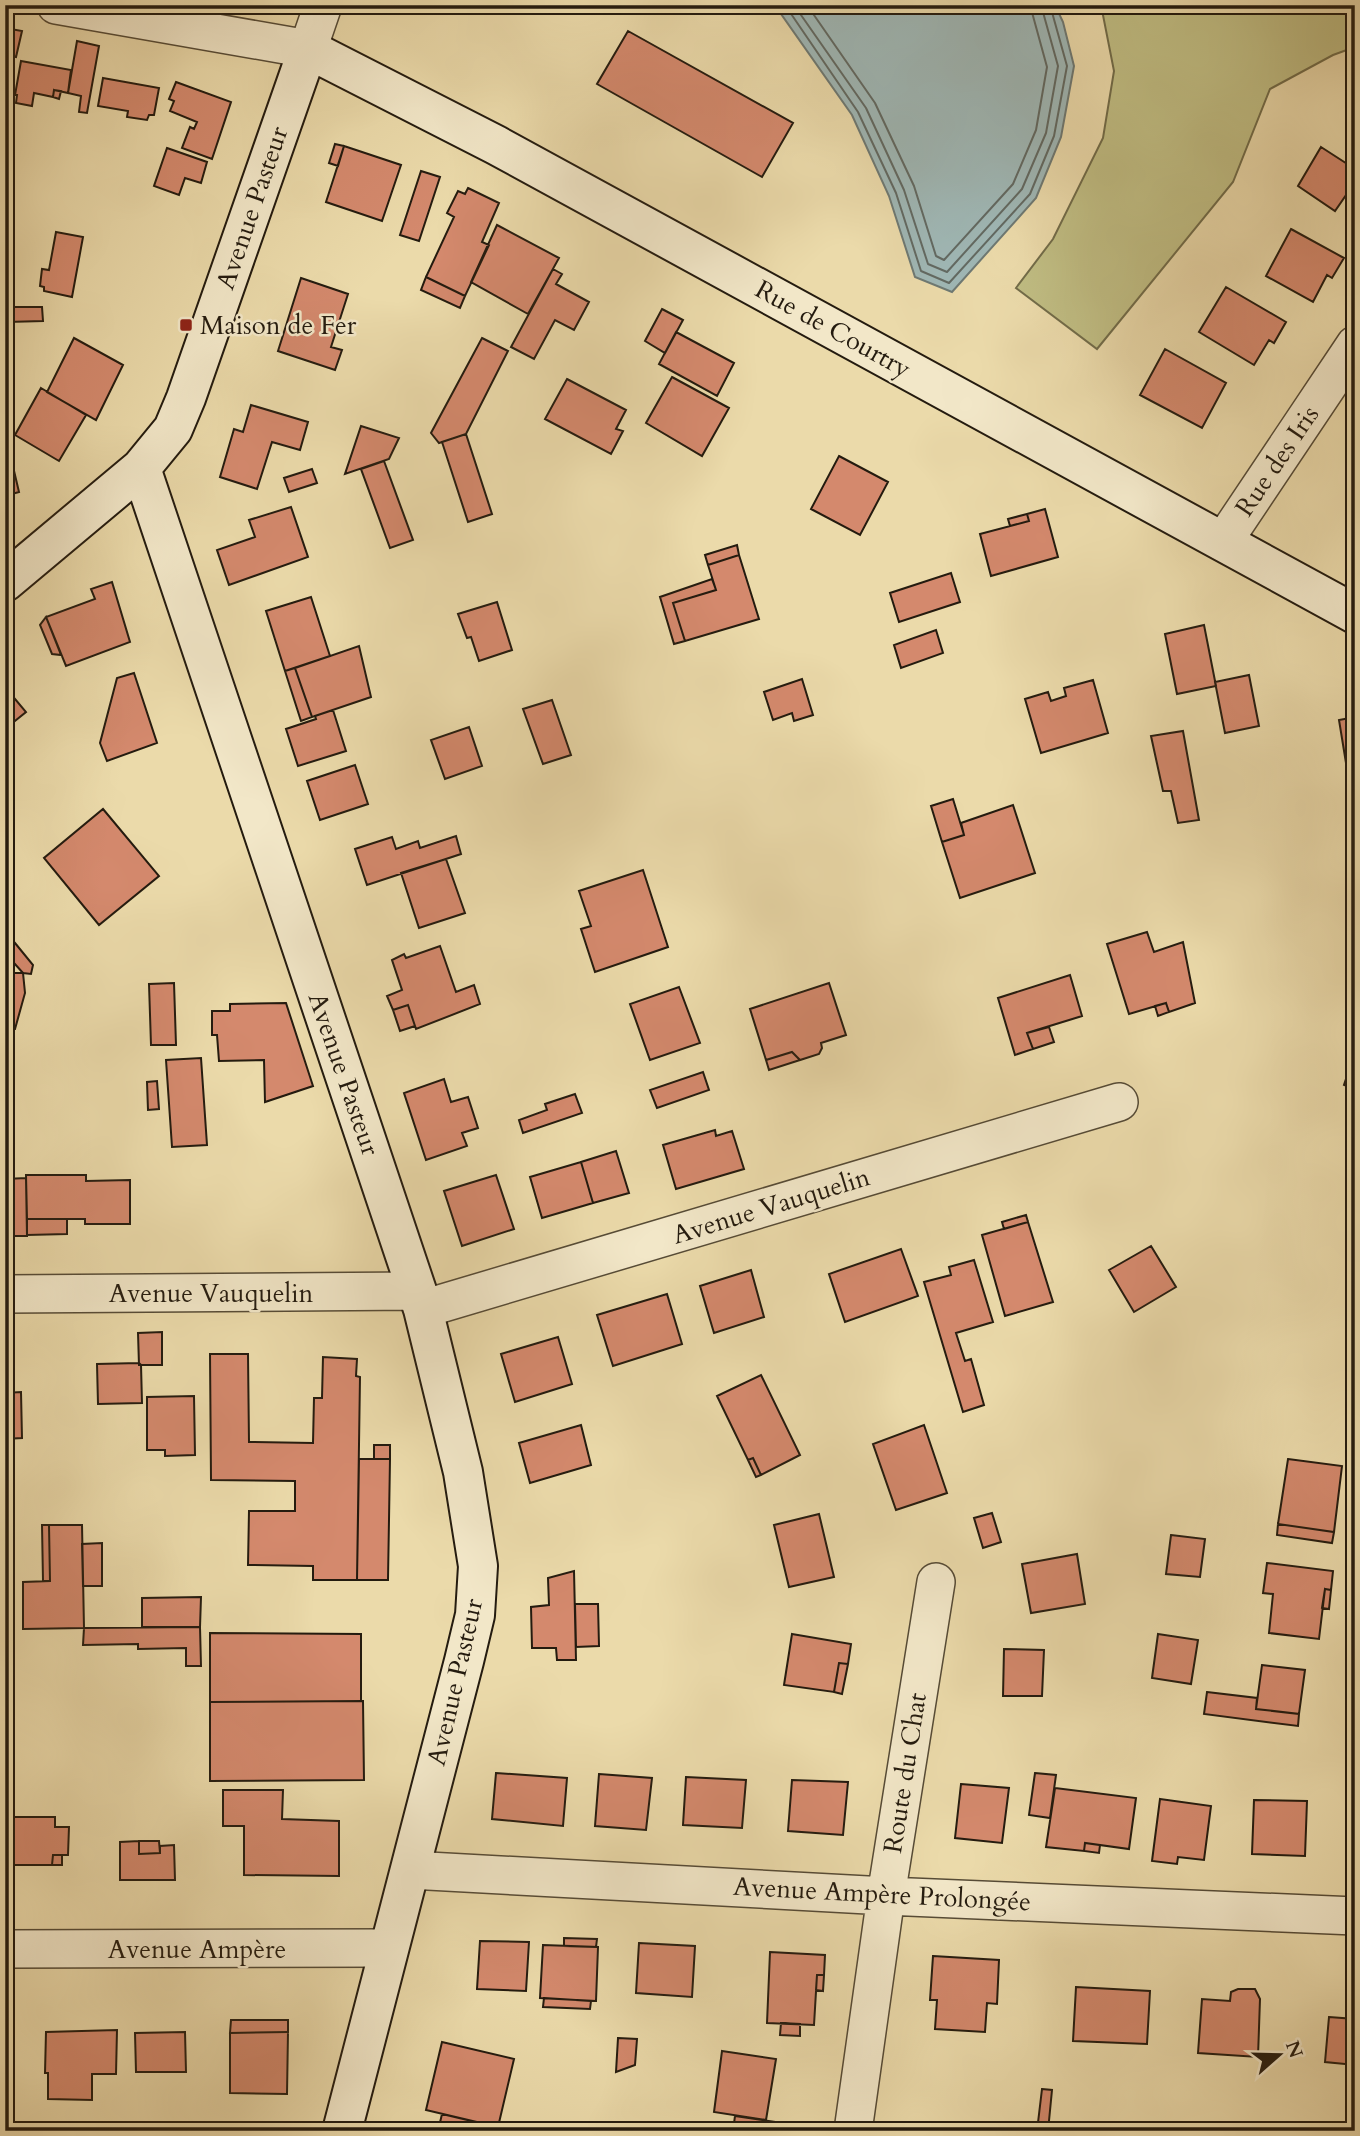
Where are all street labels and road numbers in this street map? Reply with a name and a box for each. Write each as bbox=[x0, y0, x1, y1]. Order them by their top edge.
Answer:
street label: Avenue Pasteur bbox=[208, 121, 296, 294]
street label: Rue de Courtry bbox=[749, 272, 917, 386]
street label: Rue des Iris bbox=[1227, 399, 1327, 523]
street label: Avenue Pasteur bbox=[300, 988, 388, 1161]
street label: Avenue Vauquelin bbox=[668, 1159, 874, 1253]
street label: Avenue Vauquelin bbox=[109, 1276, 314, 1311]
street label: Avenue Pasteur bbox=[419, 1595, 491, 1769]
street label: Route du Chat bbox=[875, 1690, 935, 1856]
street label: Avenue Ampère Prolongée bbox=[732, 1869, 1032, 1919]
street label: Avenue Ampère bbox=[108, 1932, 286, 1967]

